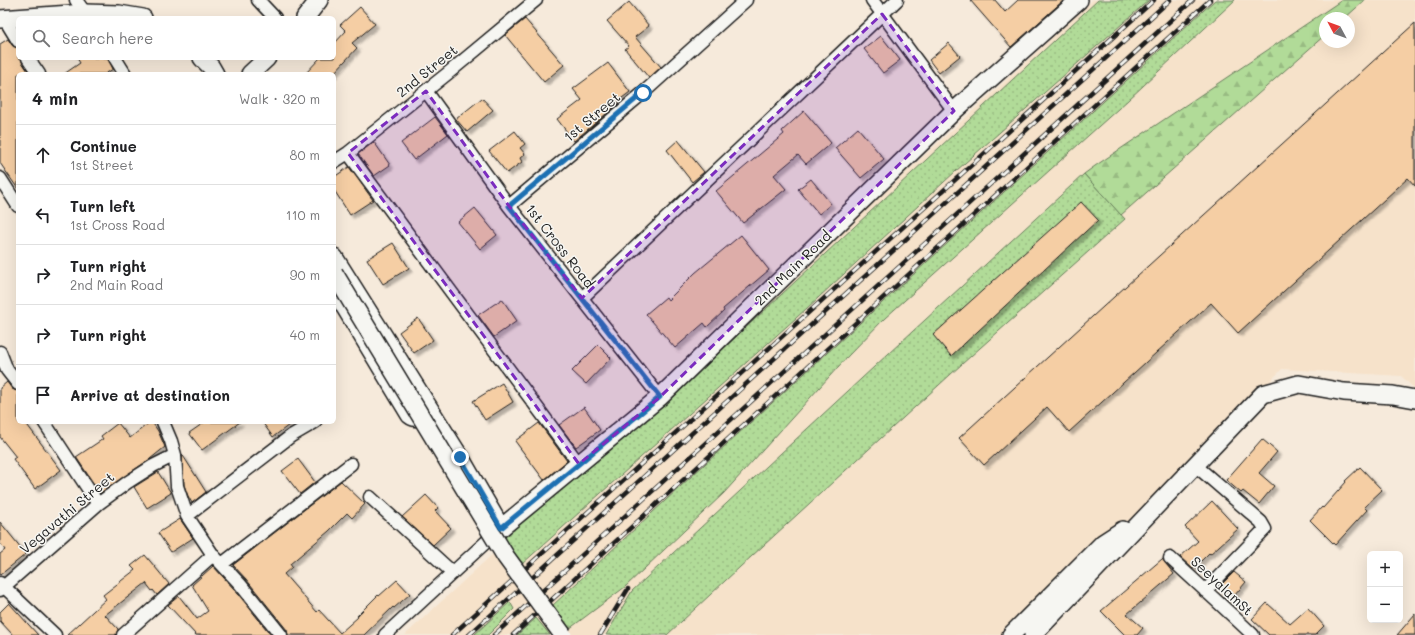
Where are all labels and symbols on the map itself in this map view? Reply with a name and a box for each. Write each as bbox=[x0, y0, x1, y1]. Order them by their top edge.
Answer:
north arrow bbox=[1319, 12, 1355, 48]
street label: 2nd Street bbox=[392, 40, 461, 101]
route start bbox=[634, 84, 652, 102]
street label: 1st Street bbox=[559, 87, 624, 146]
street label: 1st Cross Road bbox=[522, 200, 599, 292]
street label: 2nd Main Road bbox=[750, 226, 835, 309]
route end bbox=[451, 448, 469, 466]
street label: Vegavathi Street bbox=[15, 467, 118, 558]
street label: SeeyalamSt bbox=[1187, 552, 1258, 619]

